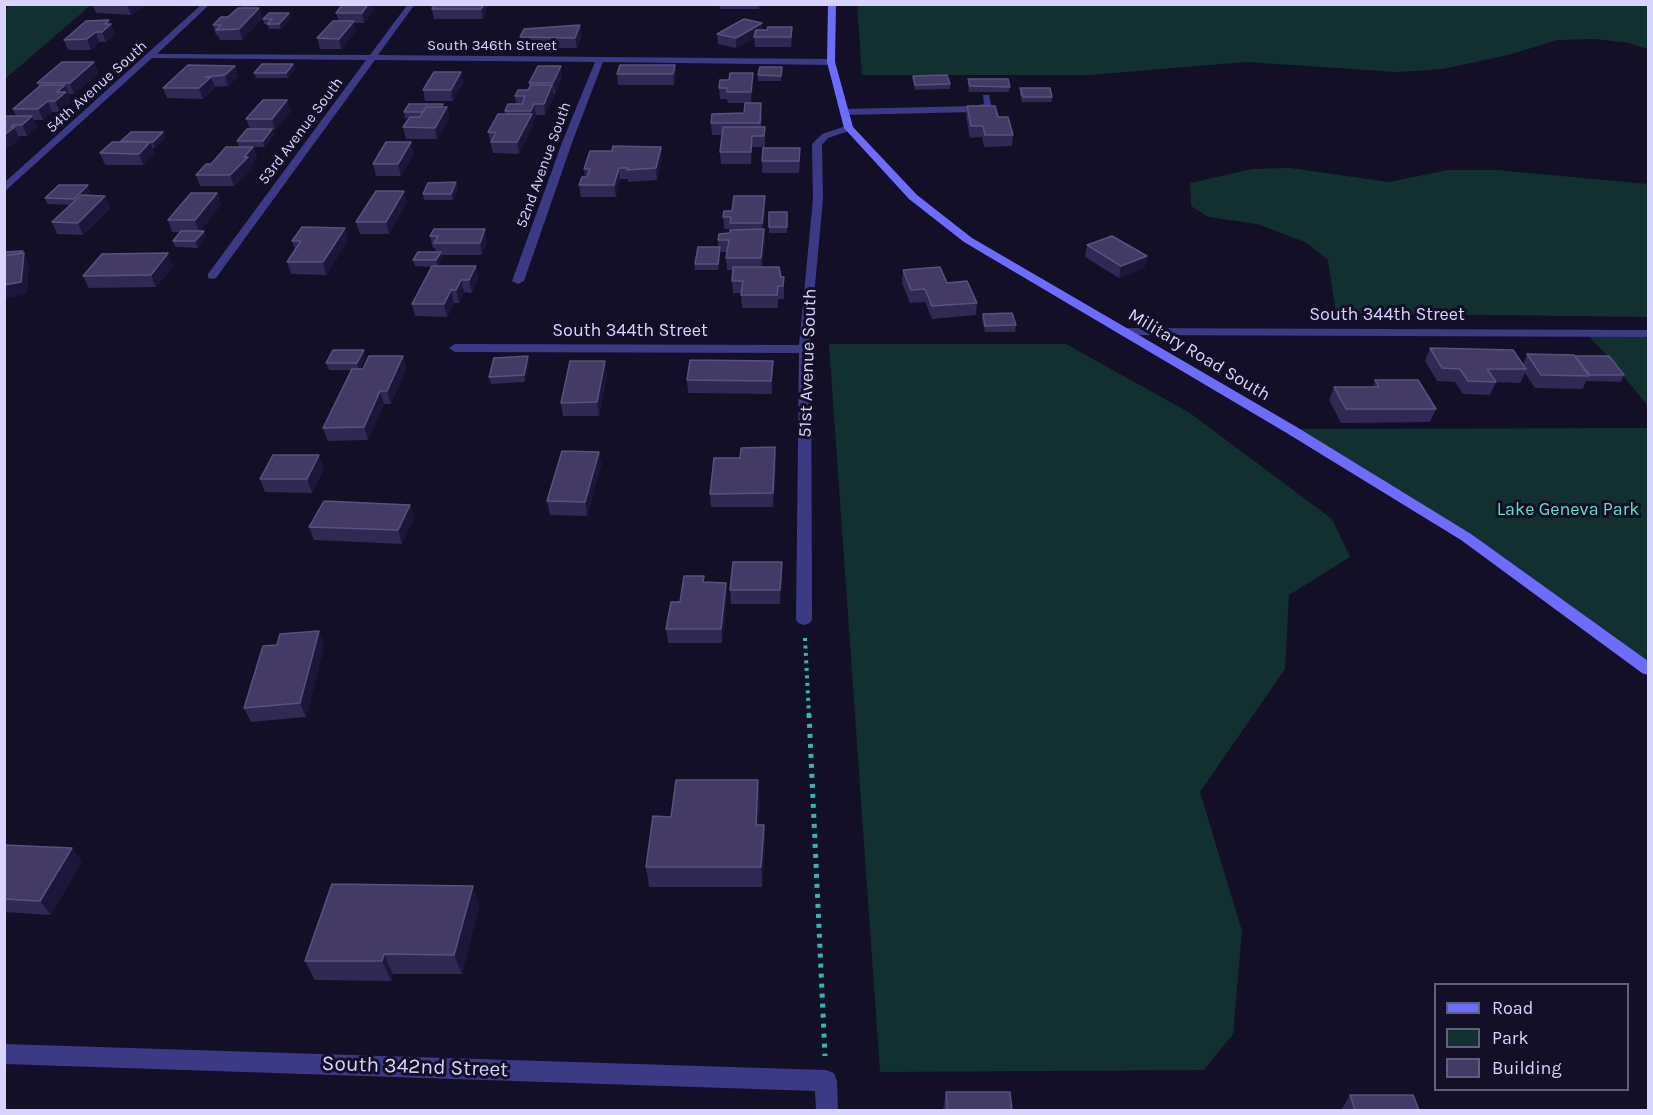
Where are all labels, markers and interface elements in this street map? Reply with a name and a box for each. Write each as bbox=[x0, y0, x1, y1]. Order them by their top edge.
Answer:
street label: 54th Avenue South bbox=[43, 37, 151, 137]
street label: South 346th Street bbox=[427, 37, 557, 55]
street label: 53rd Avenue South bbox=[255, 74, 347, 188]
street label: 52nd Avenue South bbox=[513, 100, 575, 230]
street label: 51st Avenue South bbox=[795, 288, 821, 438]
street label: Military Road South bbox=[1124, 304, 1274, 406]
street label: South 344th Street bbox=[1309, 304, 1465, 326]
street label: South 344th Street bbox=[552, 320, 708, 342]
park label: Lake Geneva Park bbox=[1497, 499, 1639, 521]
legend bbox=[1434, 983, 1629, 1091]
text: Road bbox=[1492, 997, 1533, 1019]
text: Park bbox=[1492, 1027, 1529, 1049]
street label: South 342nd Street bbox=[321, 1051, 509, 1083]
text: Building bbox=[1492, 1057, 1562, 1079]

